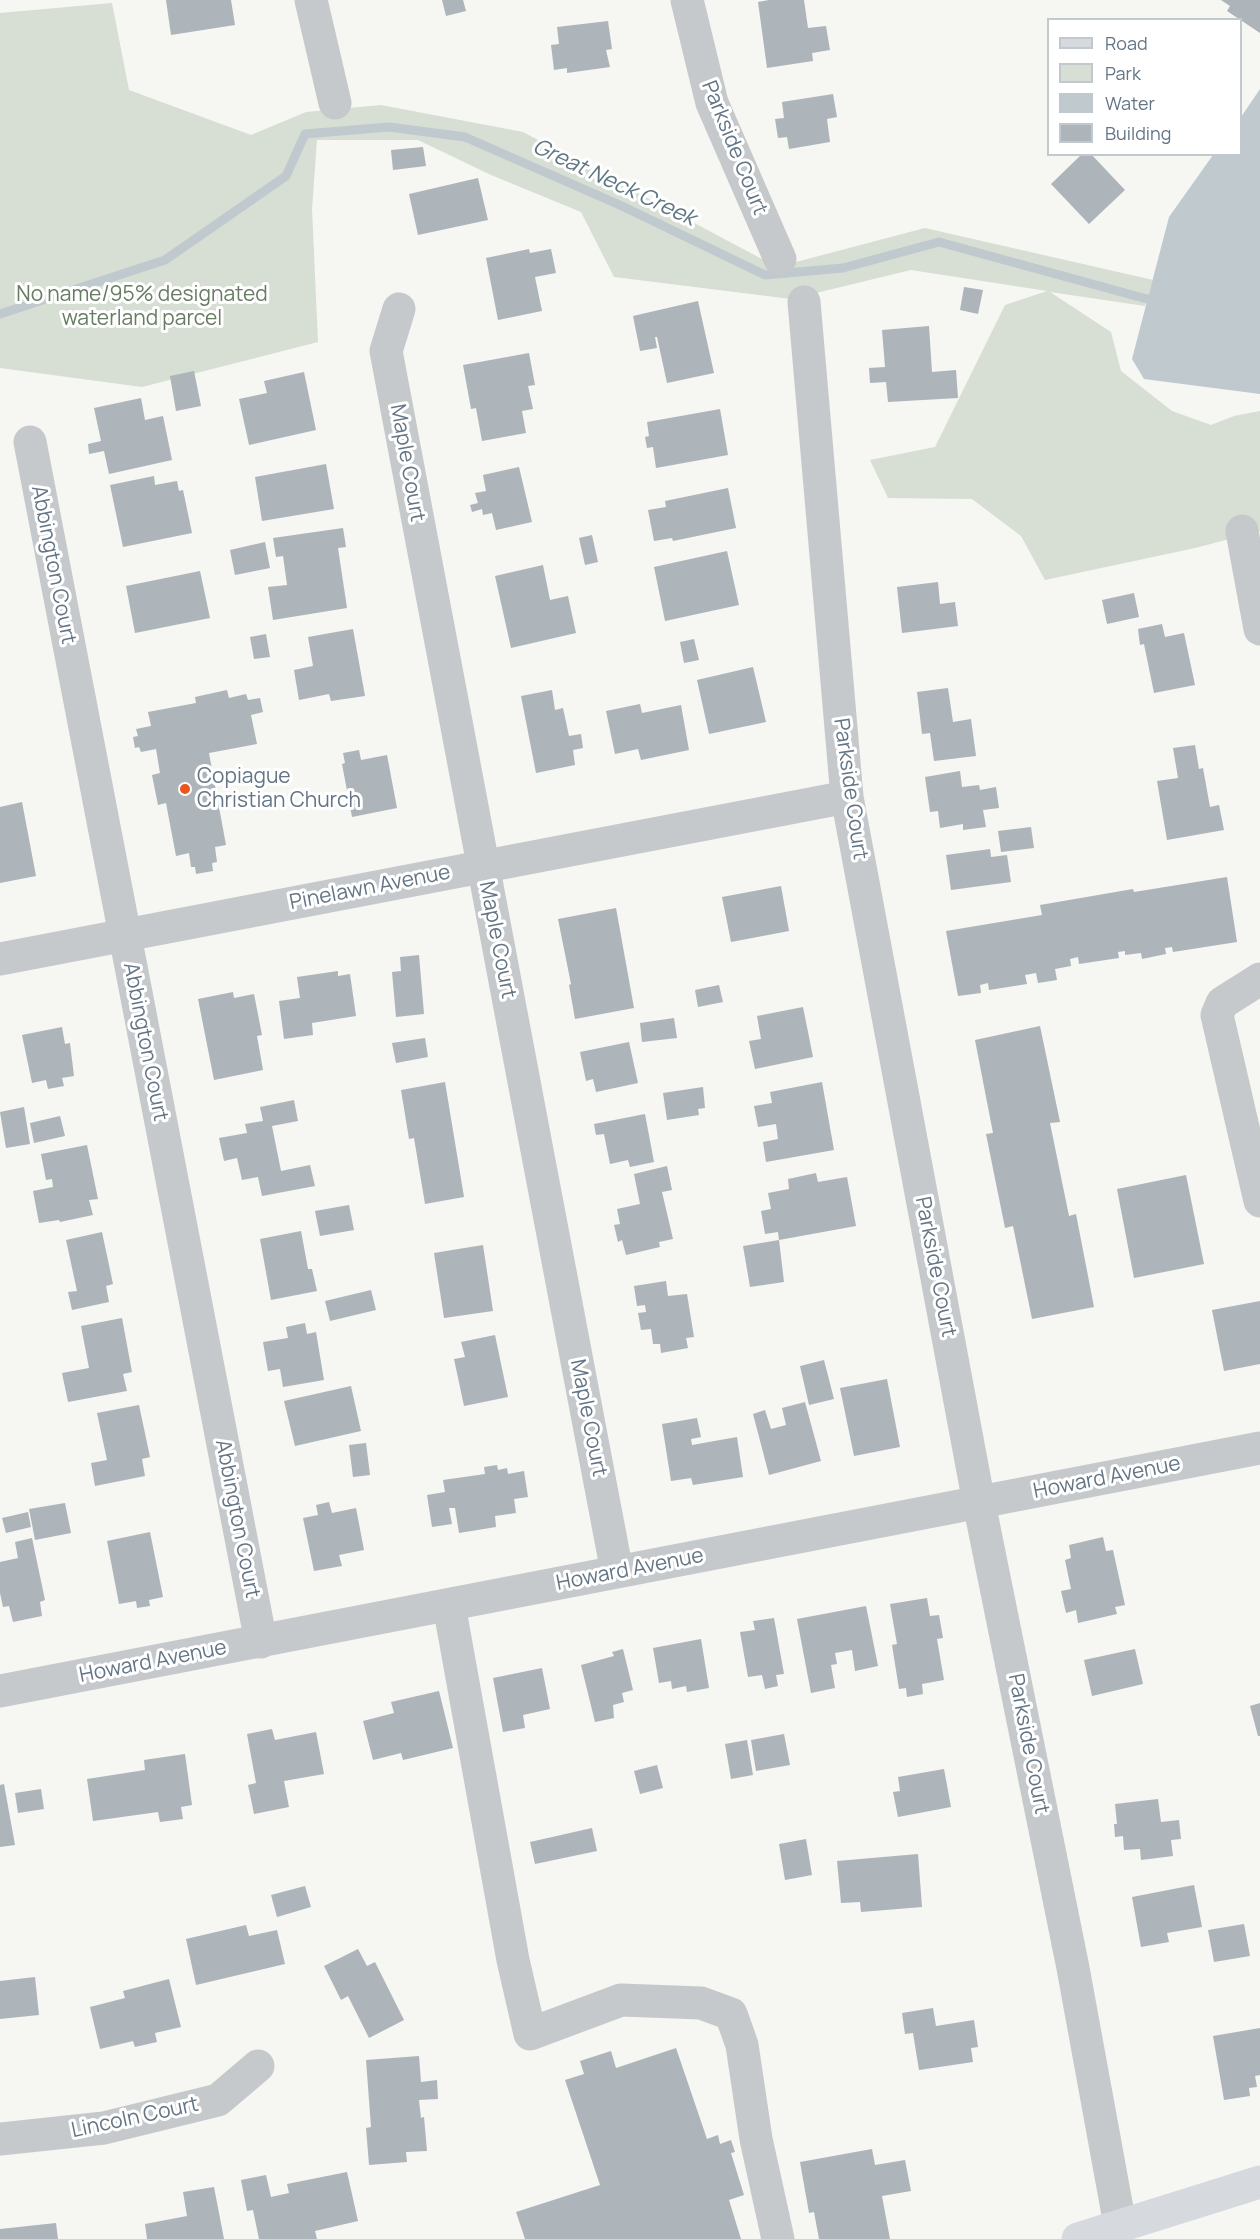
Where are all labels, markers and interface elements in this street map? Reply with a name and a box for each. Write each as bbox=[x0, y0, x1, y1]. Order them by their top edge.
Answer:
legend bbox=[1047, 18, 1242, 156]
text: Road bbox=[1105, 31, 1148, 55]
text: Park bbox=[1105, 61, 1141, 85]
street label: Parkside Court bbox=[696, 77, 772, 219]
text: Water bbox=[1105, 91, 1155, 115]
text: Building bbox=[1105, 121, 1171, 145]
water label: Great Neck Creek bbox=[528, 134, 700, 232]
park label: No name/95% designated waterland parcel bbox=[16, 282, 268, 332]
street label: Maple Court bbox=[384, 402, 430, 524]
street label: Abbington Court bbox=[25, 484, 81, 646]
street label: Parkside Court bbox=[828, 717, 872, 861]
place label: Copiague Christian Church bbox=[197, 764, 361, 814]
marker: Copiague Christian Church bbox=[178, 782, 192, 796]
street label: Pinelawn Avenue bbox=[288, 860, 452, 916]
street label: Maple Court bbox=[473, 879, 521, 1001]
street label: Abbington Court bbox=[117, 961, 173, 1123]
street label: Parkside Court bbox=[909, 1195, 961, 1339]
street label: Maple Court bbox=[564, 1357, 612, 1479]
street label: Abbington Court bbox=[209, 1438, 265, 1600]
street label: Howard Avenue bbox=[1031, 1451, 1183, 1505]
street label: Howard Avenue bbox=[554, 1543, 706, 1597]
street label: Howard Avenue bbox=[77, 1635, 229, 1689]
street label: Parkside Court bbox=[1002, 1672, 1054, 1816]
street label: Lincoln Court bbox=[69, 2092, 201, 2144]

